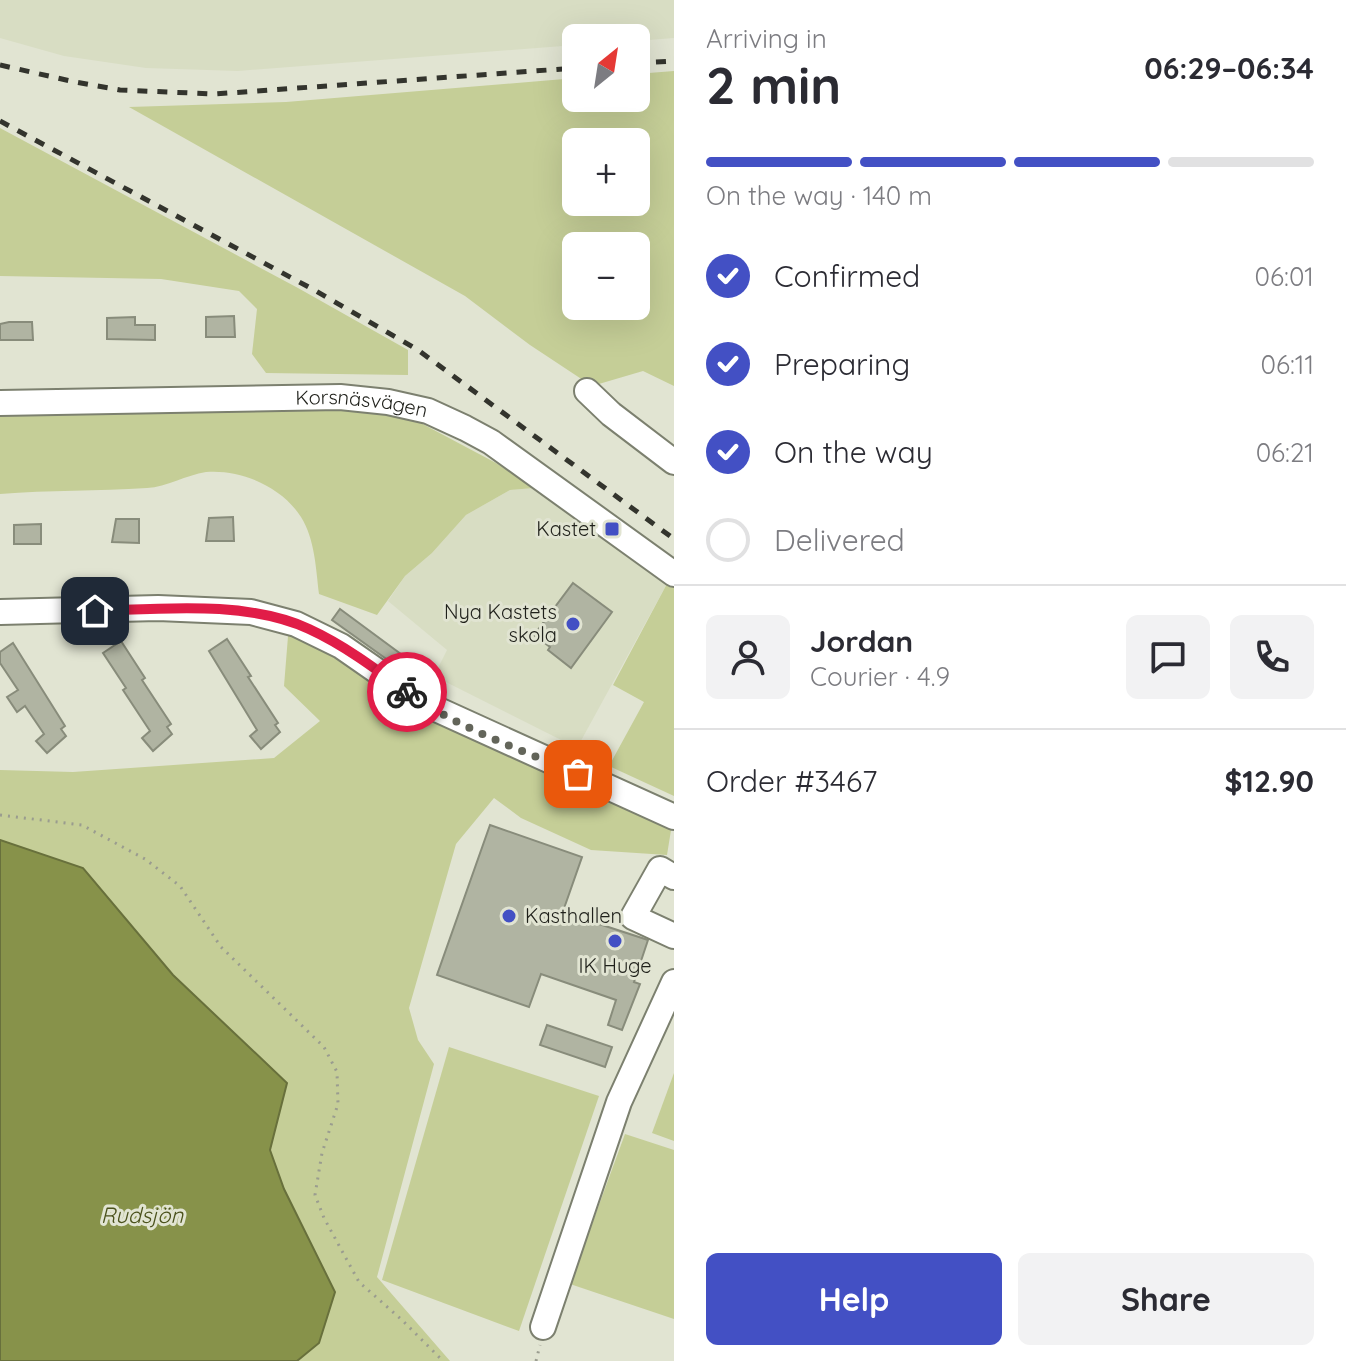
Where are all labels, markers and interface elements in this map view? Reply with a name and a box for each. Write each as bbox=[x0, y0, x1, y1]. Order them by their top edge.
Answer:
text: Arriving in bbox=[706, 22, 827, 55]
north arrow bbox=[562, 24, 650, 112]
map controls bbox=[562, 24, 650, 320]
text: 06:29–06:34 bbox=[1144, 49, 1314, 87]
text: 2 min bbox=[706, 52, 841, 117]
button: + bbox=[562, 128, 650, 216]
text: On the way · 140 m bbox=[706, 179, 932, 212]
button: − bbox=[562, 232, 650, 320]
icon: check bbox=[706, 254, 750, 298]
text: Confirmed bbox=[774, 257, 920, 295]
text: 06:01 bbox=[1255, 260, 1314, 293]
icon: check bbox=[706, 342, 750, 386]
text: Preparing bbox=[774, 345, 910, 383]
text: 06:11 bbox=[1260, 348, 1314, 381]
street label: Korsnäsvägen bbox=[295, 384, 430, 423]
icon: check bbox=[706, 430, 750, 474]
text: On the way bbox=[774, 433, 933, 471]
text: 06:21 bbox=[1256, 436, 1314, 469]
place label: Kastet bbox=[536, 516, 596, 541]
marker: Kastet bbox=[603, 520, 621, 538]
text: Delivered bbox=[774, 521, 905, 559]
pin bbox=[61, 577, 129, 645]
icon: home bbox=[73, 589, 117, 633]
place label: Nya Kastets skola bbox=[444, 599, 557, 647]
marker: Nya Kastets skola bbox=[564, 615, 582, 633]
button: person bbox=[706, 615, 790, 699]
button: chat bbox=[1126, 615, 1210, 699]
button: phone bbox=[1230, 615, 1314, 699]
text: Jordan bbox=[810, 622, 913, 660]
courier bbox=[367, 652, 447, 732]
text: Courier · 4.9 bbox=[810, 660, 950, 693]
icon: bike bbox=[385, 670, 429, 714]
pin bbox=[544, 740, 612, 808]
icon: bag bbox=[556, 752, 600, 796]
text: Order #3467 bbox=[706, 762, 877, 800]
text: $12.90 bbox=[1224, 762, 1314, 800]
place label: Kasthallen bbox=[525, 903, 622, 928]
marker: Kasthallen bbox=[500, 907, 518, 925]
marker: IK Huge bbox=[606, 932, 624, 950]
place label: IK Huge bbox=[579, 953, 651, 978]
water label: Rudsjön bbox=[101, 1201, 185, 1229]
button: Help bbox=[706, 1253, 1002, 1345]
button: Share bbox=[1018, 1253, 1314, 1345]

